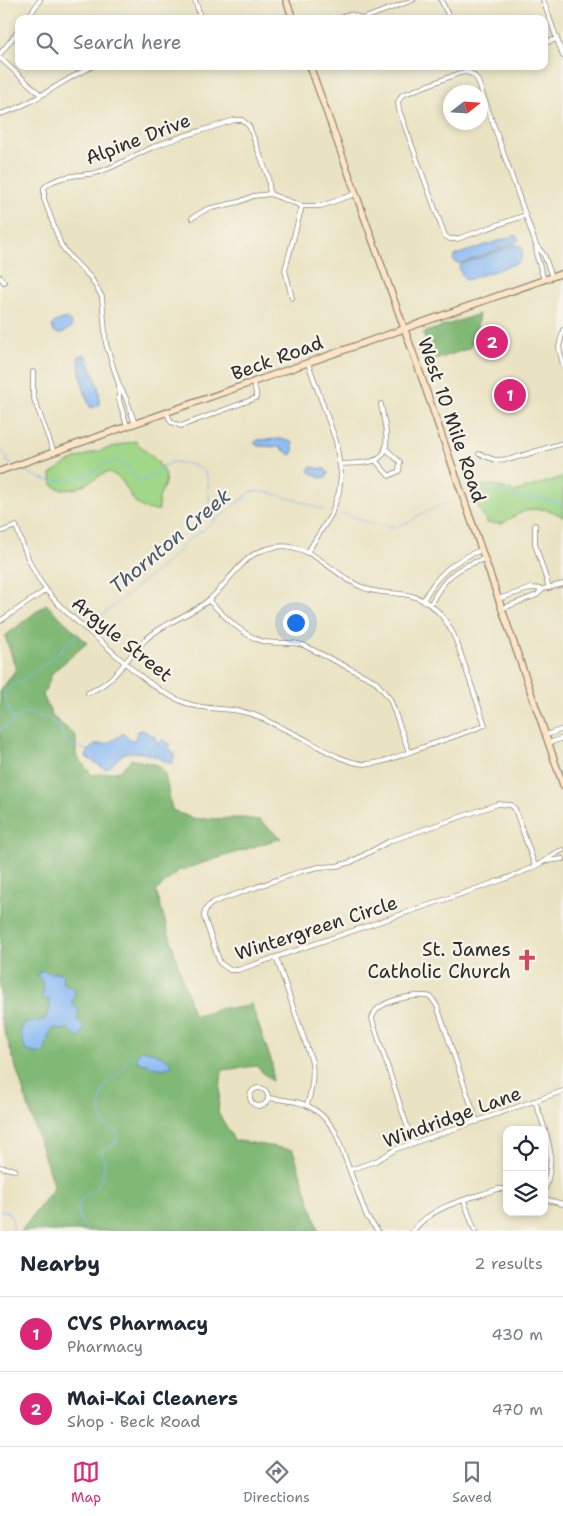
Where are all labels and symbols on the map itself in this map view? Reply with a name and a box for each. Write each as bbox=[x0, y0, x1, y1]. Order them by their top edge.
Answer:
north arrow bbox=[443, 85, 488, 130]
street label: Alpine Drive bbox=[82, 108, 194, 170]
pin: 2 bbox=[476, 323, 508, 361]
street label: Beck Road bbox=[228, 330, 326, 386]
street label: West 10 Mile Road bbox=[412, 334, 492, 506]
pin: 1 bbox=[494, 376, 526, 414]
water label: Thornton Creek bbox=[104, 482, 236, 599]
street label: Argyle Street bbox=[66, 591, 178, 687]
your location bbox=[283, 610, 309, 636]
street label: Wintergreen Circle bbox=[232, 890, 400, 966]
place label: St. James Catholic Church bbox=[367, 937, 511, 984]
church icon: St. James Catholic Church bbox=[514, 947, 540, 973]
street label: Windridge Lane bbox=[380, 1080, 524, 1154]

